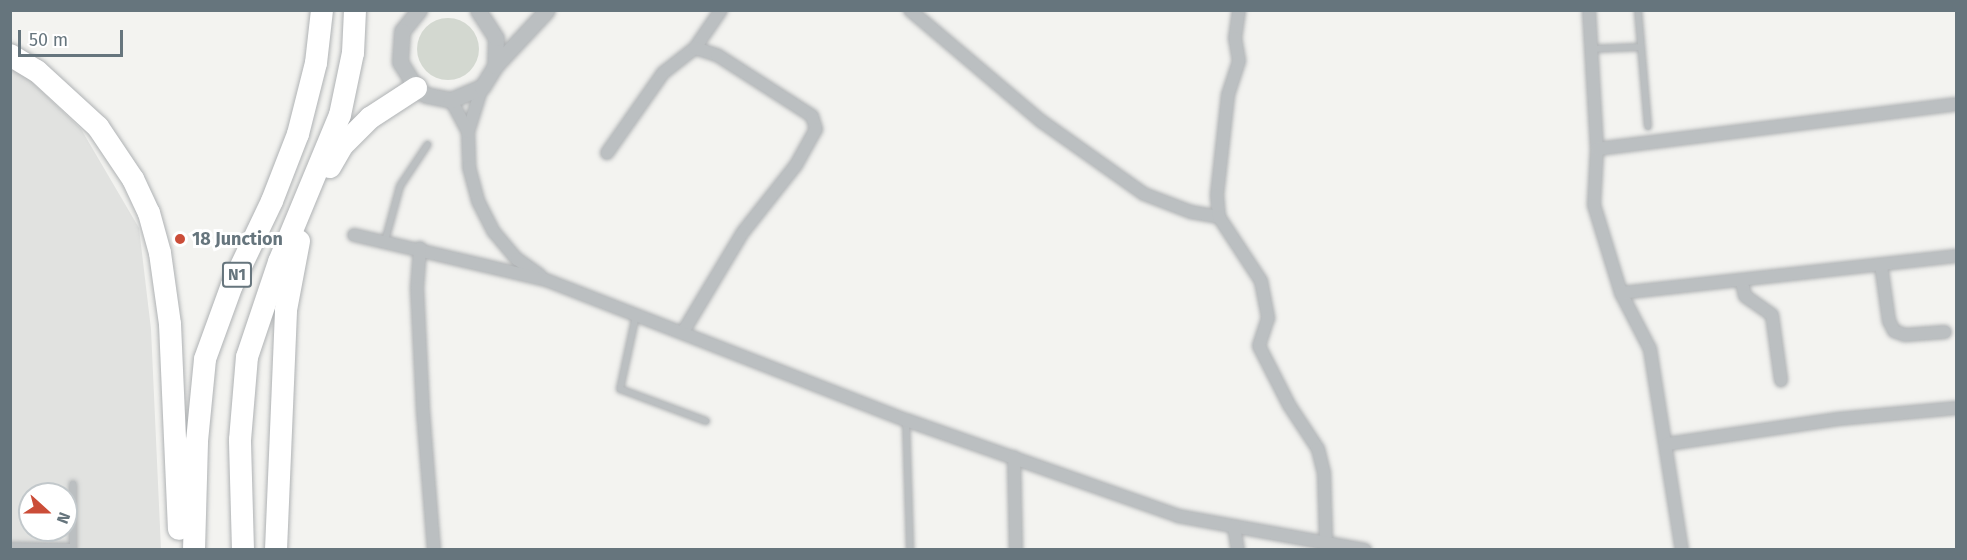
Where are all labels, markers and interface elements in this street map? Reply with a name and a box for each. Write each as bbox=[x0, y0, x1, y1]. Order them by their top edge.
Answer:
scale bar bbox=[21, 18, 126, 56]
text: 50 m bbox=[29, 29, 68, 51]
place label: 18 Junction bbox=[192, 228, 283, 250]
marker: 18 Junction bbox=[173, 232, 187, 246]
road number: N1 bbox=[220, 262, 254, 288]
north arrow bbox=[18, 482, 78, 542]
text: N bbox=[53, 510, 74, 526]

